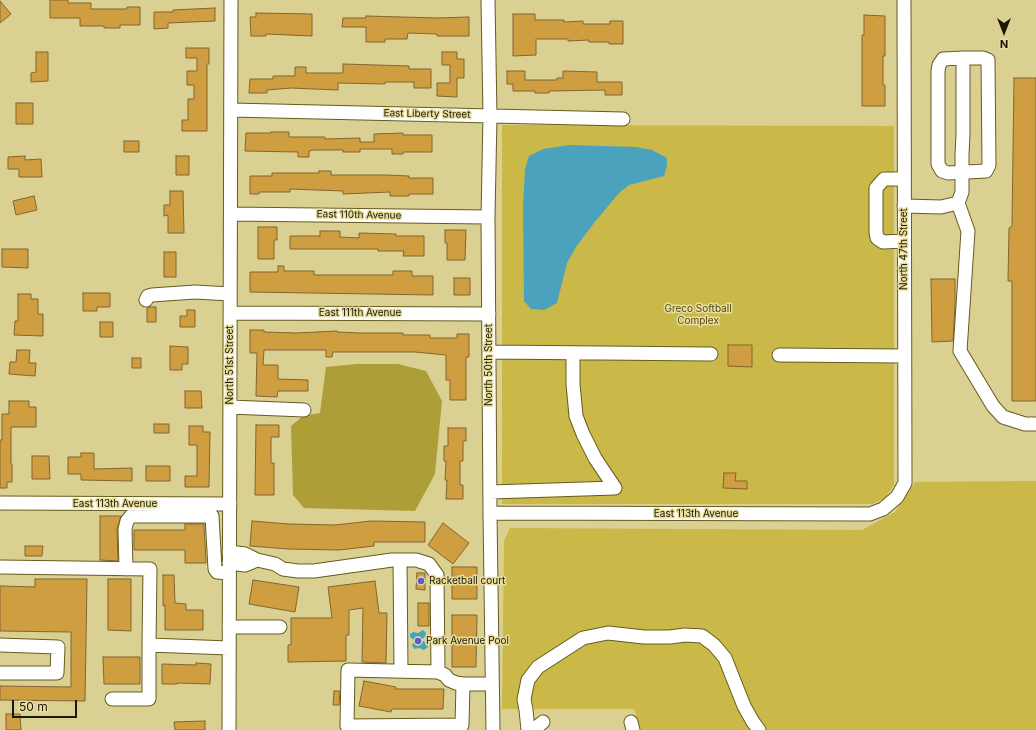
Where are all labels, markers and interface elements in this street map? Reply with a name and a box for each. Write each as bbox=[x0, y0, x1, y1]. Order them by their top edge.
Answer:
north arrow bbox=[984, 12, 1024, 52]
text: N bbox=[1000, 37, 1008, 51]
street label: East Liberty Street bbox=[383, 107, 471, 121]
street label: East 110th Avenue bbox=[317, 208, 401, 222]
street label: North 47th Street bbox=[898, 208, 910, 290]
park label: Greco Softball Complex bbox=[664, 303, 732, 326]
street label: East 111th Avenue bbox=[319, 307, 401, 319]
street label: North 50th Street bbox=[483, 324, 495, 406]
street label: North 51st Street bbox=[224, 325, 236, 405]
street label: East 113th Avenue bbox=[73, 498, 157, 510]
street label: East 113th Avenue bbox=[654, 508, 738, 520]
place label: Racketball court bbox=[429, 575, 505, 587]
marker: Racketball court bbox=[416, 576, 426, 586]
place label: Park Avenue Pool bbox=[426, 635, 509, 647]
marker: Park Avenue Pool bbox=[413, 636, 423, 646]
scale bar bbox=[14, 692, 79, 718]
text: 50 m bbox=[19, 699, 48, 714]

